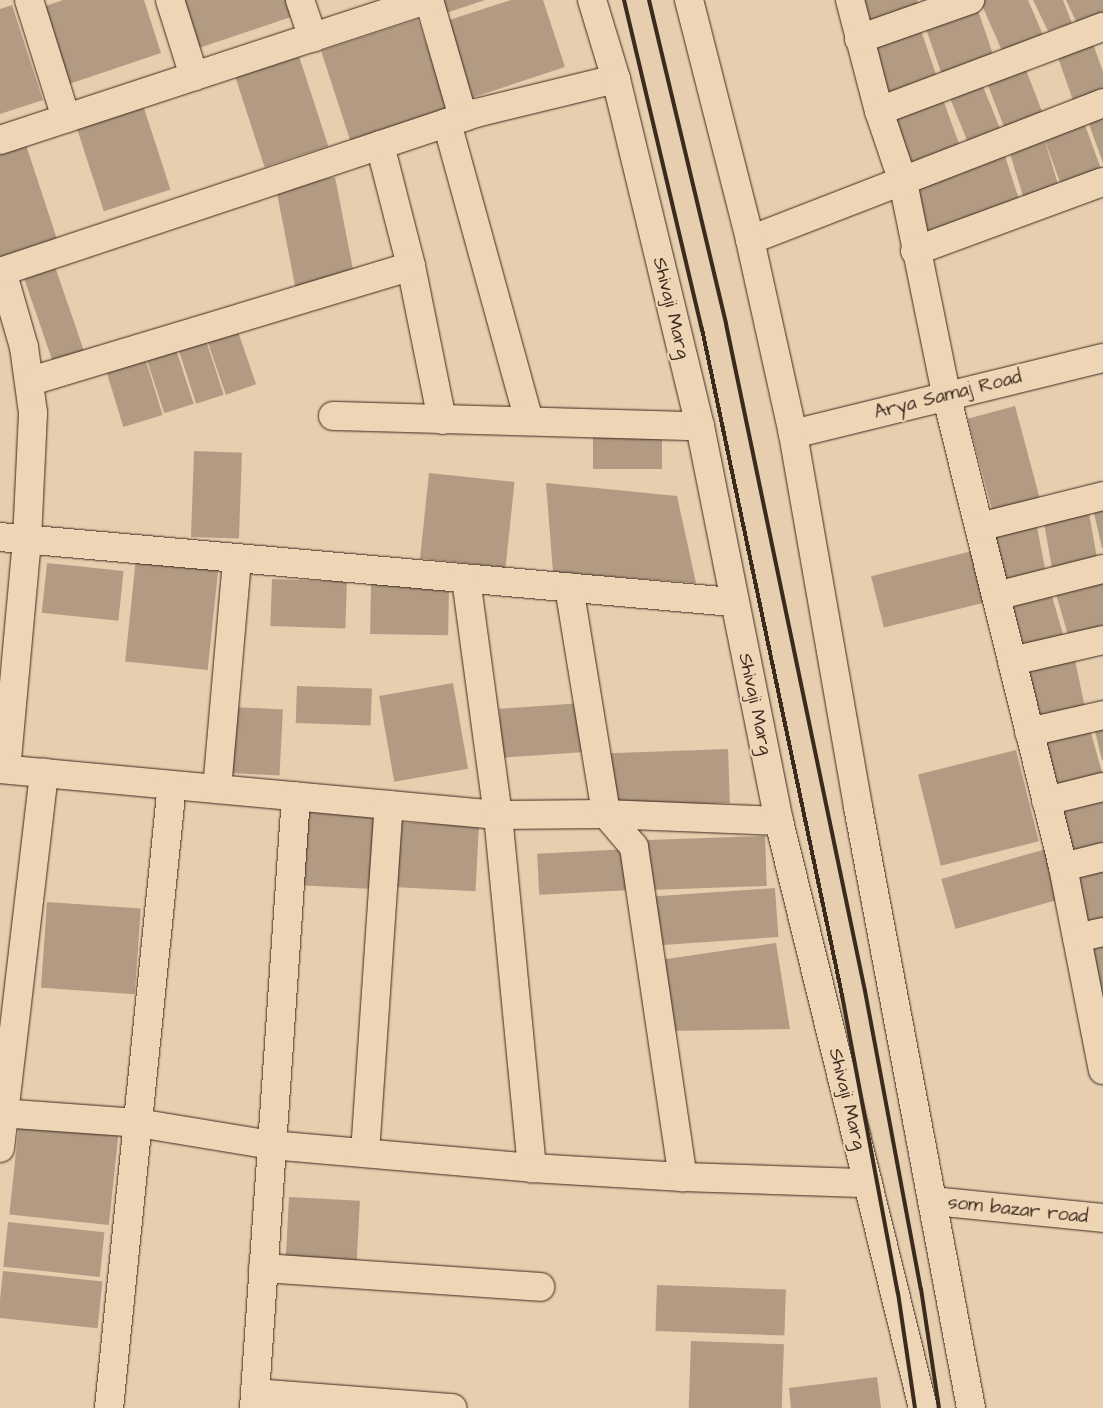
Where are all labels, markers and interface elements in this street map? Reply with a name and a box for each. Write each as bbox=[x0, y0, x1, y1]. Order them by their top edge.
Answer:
street label: Shivaji Marg bbox=[647, 255, 695, 361]
street label: Arya Samaj Road bbox=[872, 366, 1024, 424]
street label: Shivaji Marg bbox=[733, 651, 777, 757]
street label: Shivaji Marg bbox=[823, 1046, 871, 1152]
street label: som bazar road bbox=[947, 1191, 1089, 1229]

